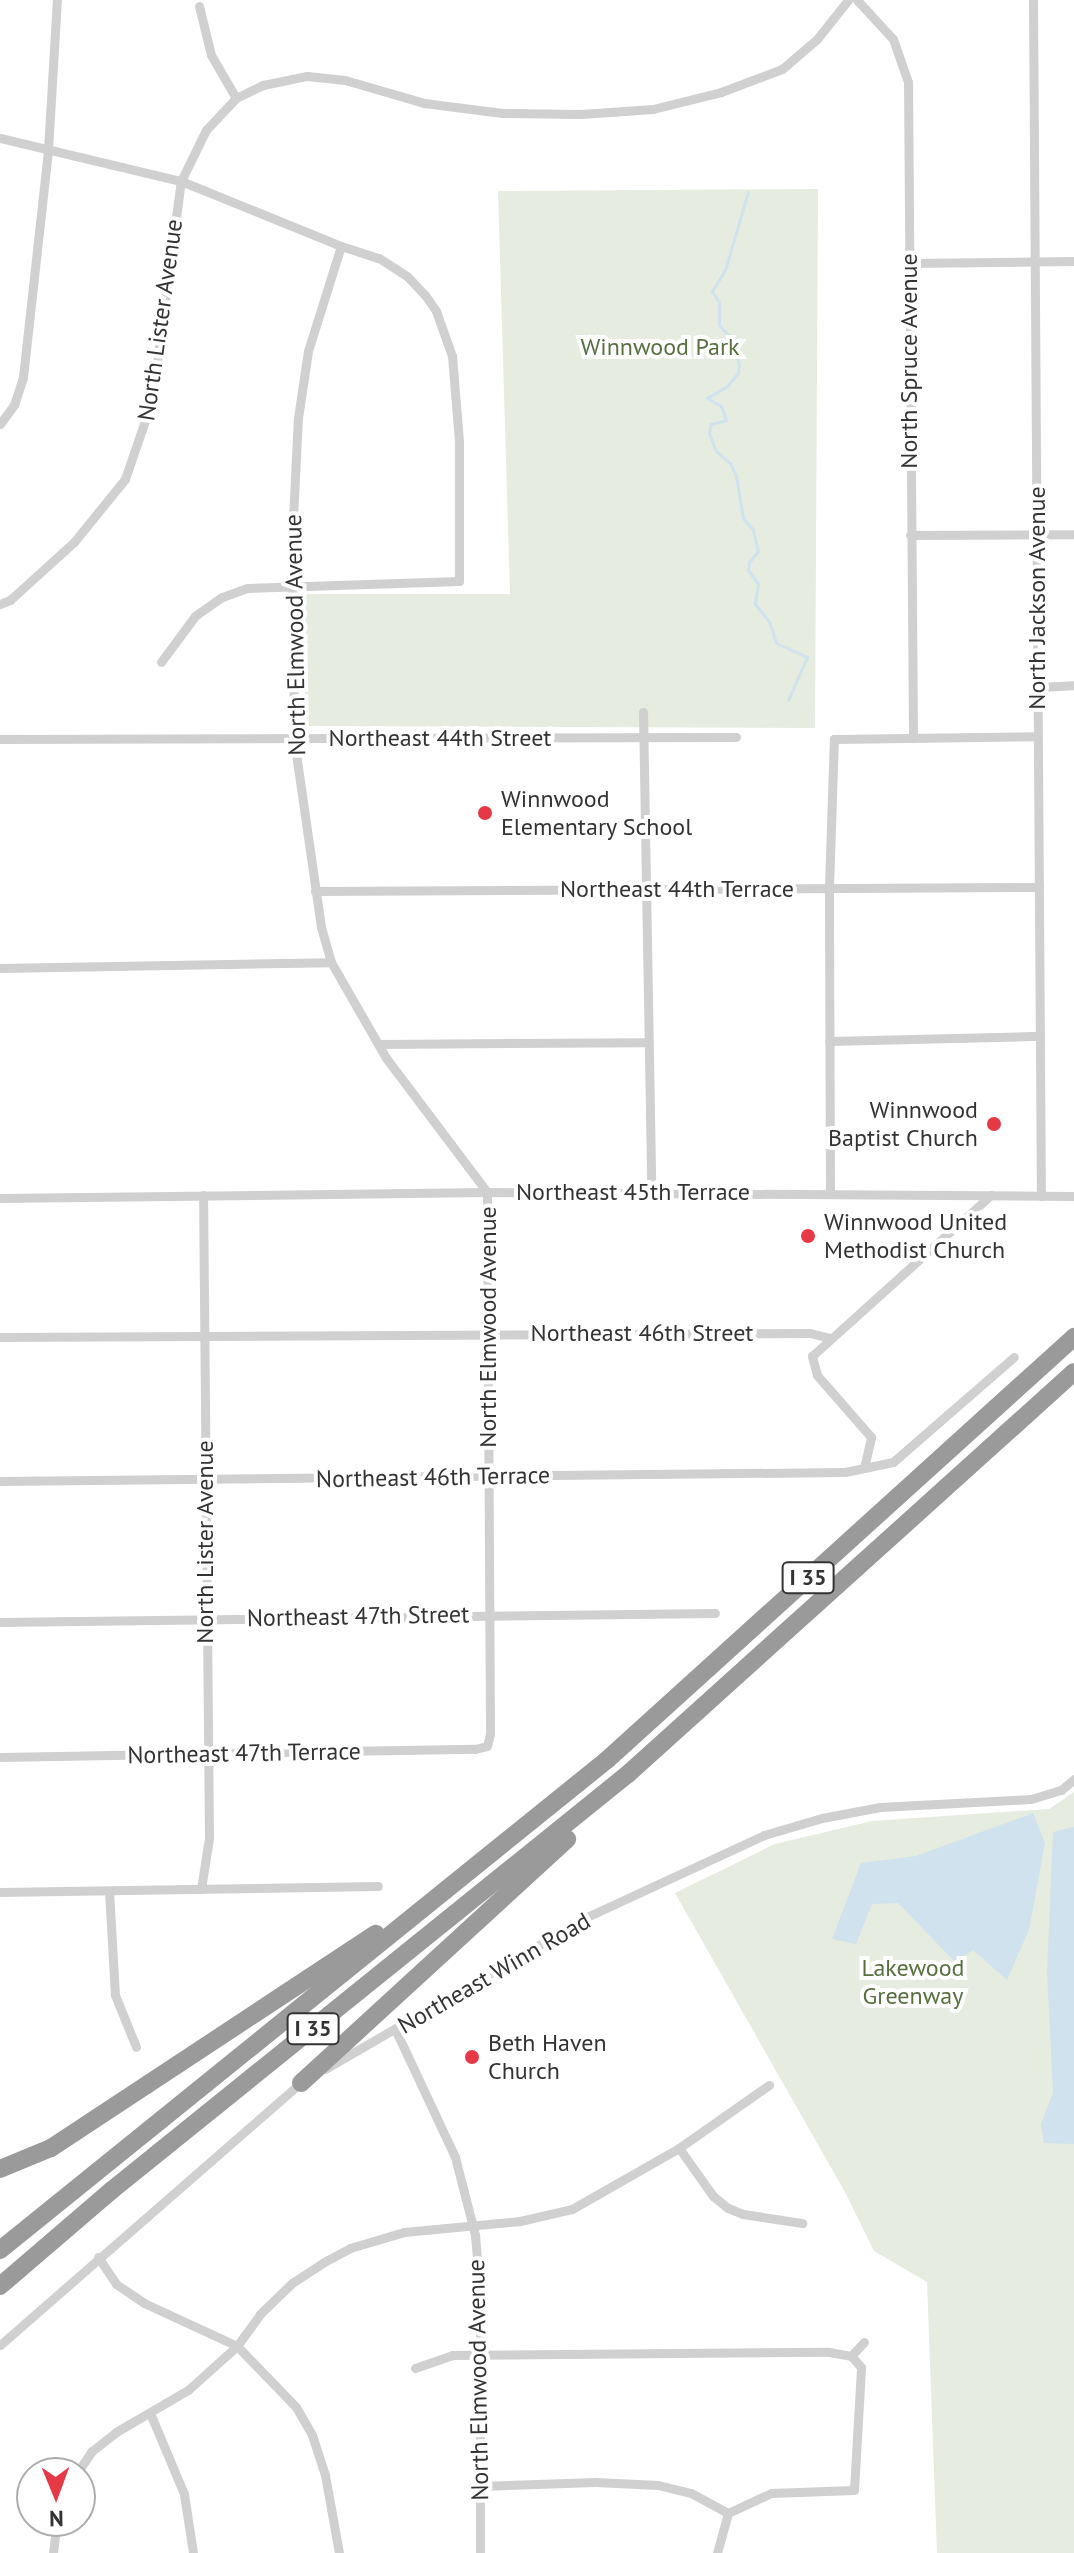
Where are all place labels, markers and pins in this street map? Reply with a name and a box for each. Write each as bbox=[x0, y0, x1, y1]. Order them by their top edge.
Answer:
place label: Winnwood Elementary School bbox=[501, 785, 693, 841]
marker: Winnwood Elementary School bbox=[476, 804, 494, 822]
place label: Winnwood Baptist Church bbox=[828, 1096, 978, 1152]
marker: Winnwood Baptist Church bbox=[985, 1115, 1003, 1133]
place label: Winnwood United Methodist Church bbox=[824, 1208, 1007, 1264]
marker: Winnwood United Methodist Church bbox=[799, 1227, 817, 1245]
place label: Beth Haven Church bbox=[488, 2029, 607, 2085]
marker: Beth Haven Church bbox=[463, 2048, 481, 2066]

